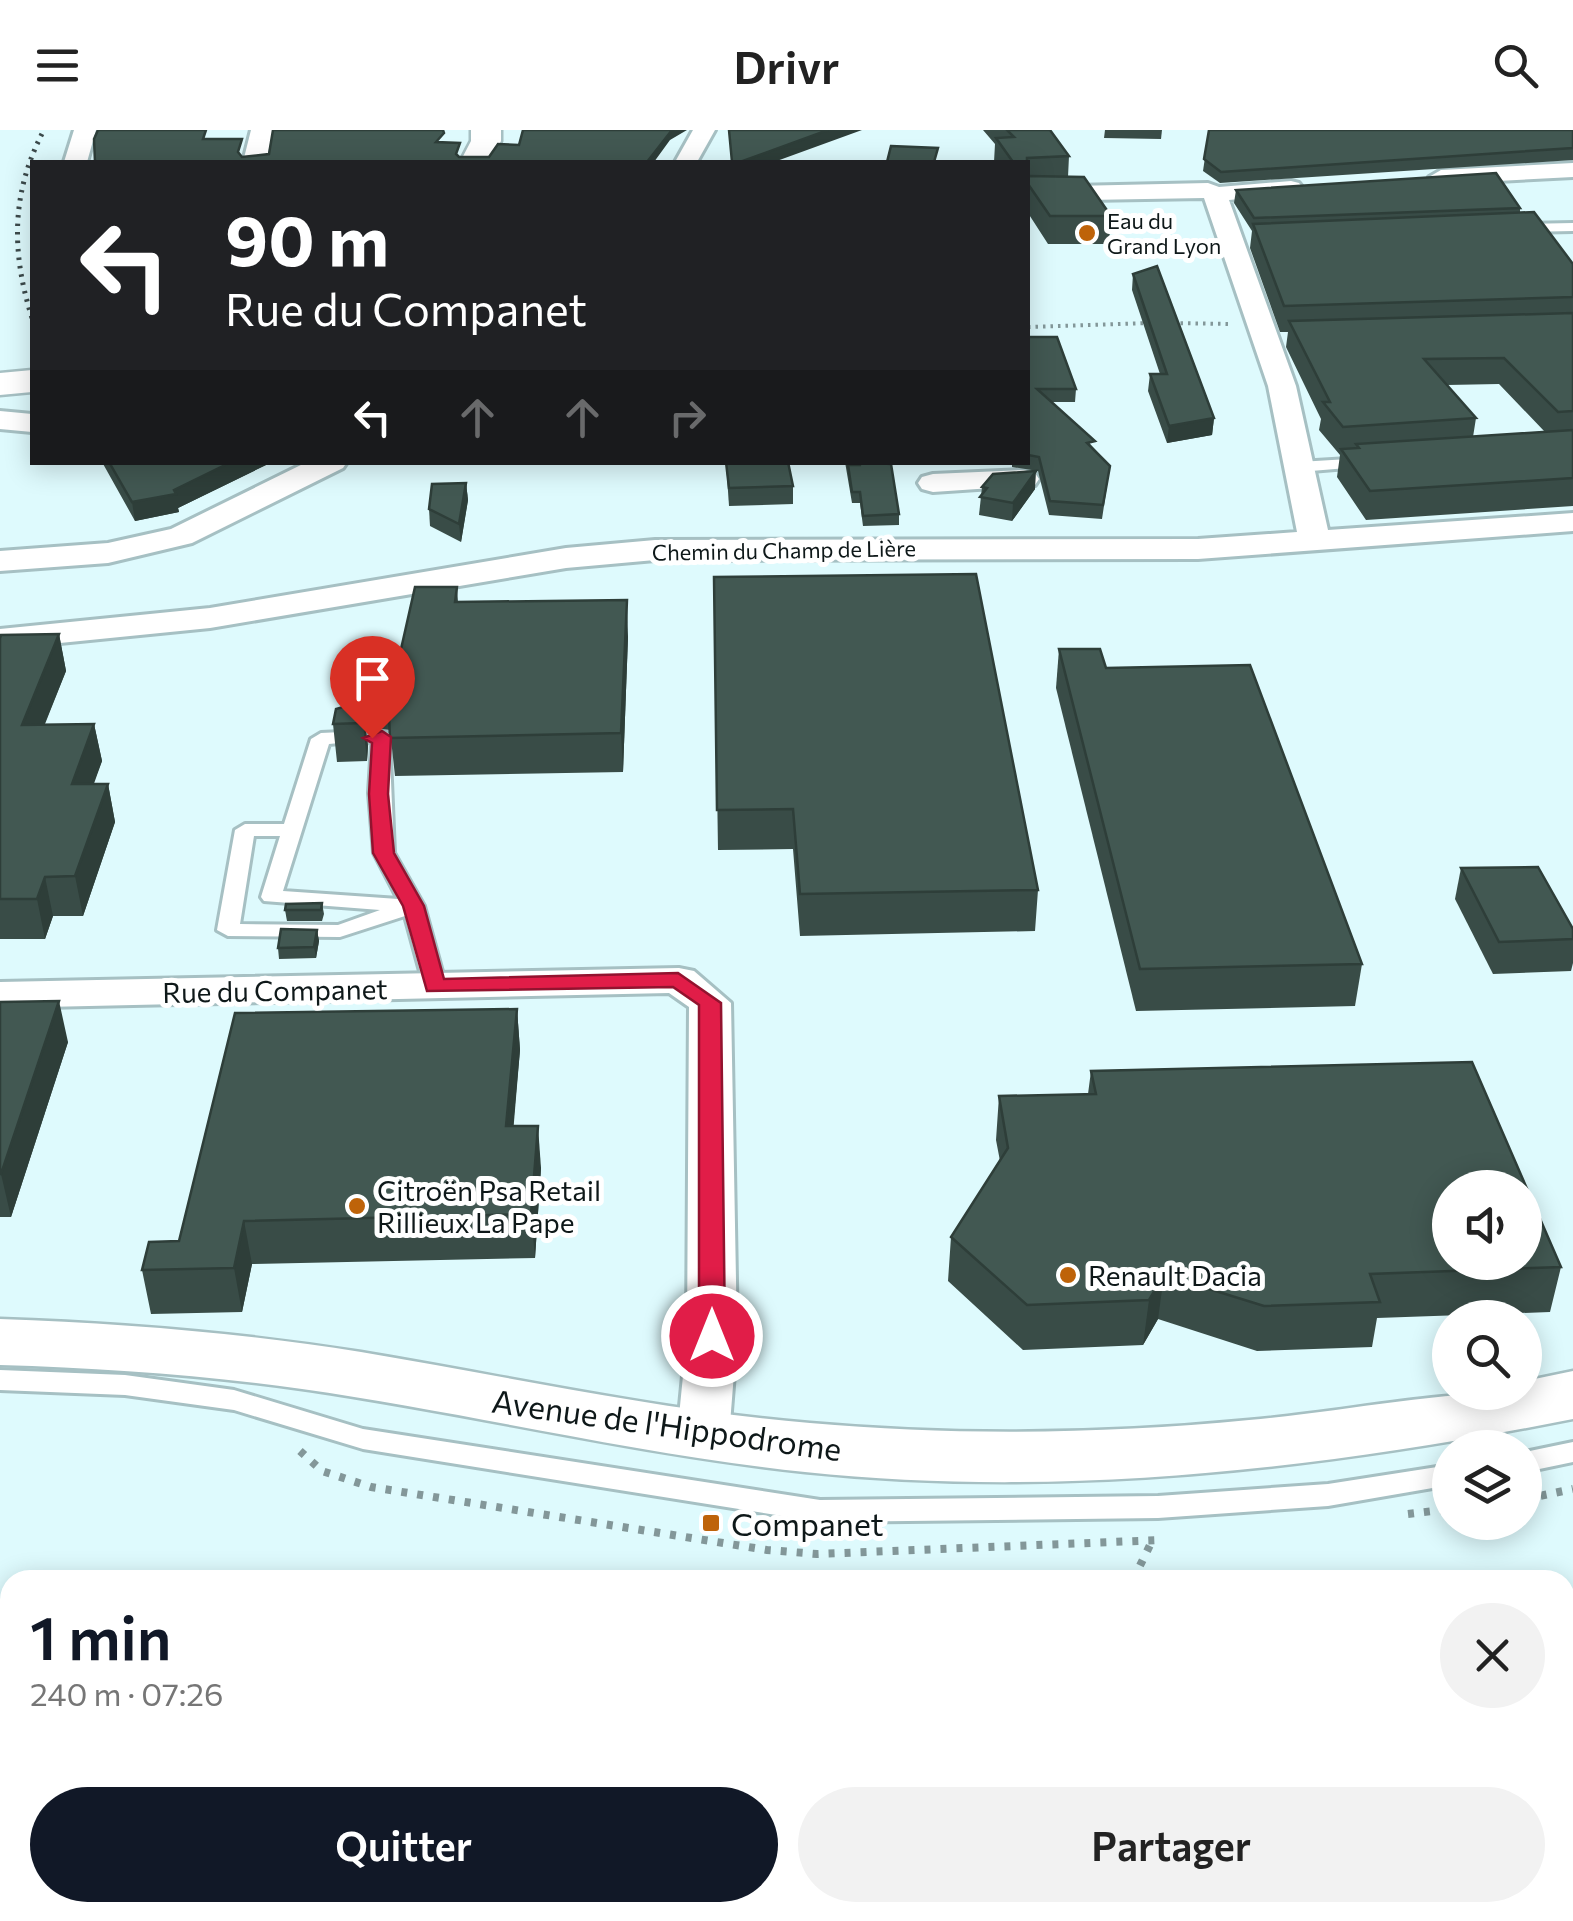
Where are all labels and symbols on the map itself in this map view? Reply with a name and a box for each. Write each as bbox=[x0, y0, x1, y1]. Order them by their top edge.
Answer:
place label: Eau du Grand Lyon bbox=[1107, 207, 1221, 259]
marker: Eau du Grand Lyon bbox=[1076, 222, 1098, 244]
street label: Chemin du Champ de Lière bbox=[652, 534, 916, 566]
pin bbox=[330, 636, 415, 739]
street label: Rue du Companet bbox=[162, 971, 388, 1009]
place label: Citroën Psa Retail Rillieux La Pape bbox=[377, 1173, 601, 1239]
marker: Citroën Psa Retail Rillieux La Pape bbox=[346, 1195, 368, 1217]
place label: Renault Dacia bbox=[1088, 1258, 1262, 1292]
marker: Renault Dacia bbox=[1057, 1264, 1079, 1286]
position arrow bbox=[660, 1284, 764, 1388]
street label: Avenue de l'Hippodrome bbox=[490, 1380, 844, 1468]
place label: Companet bbox=[731, 1503, 884, 1543]
marker: Companet bbox=[700, 1512, 722, 1534]

